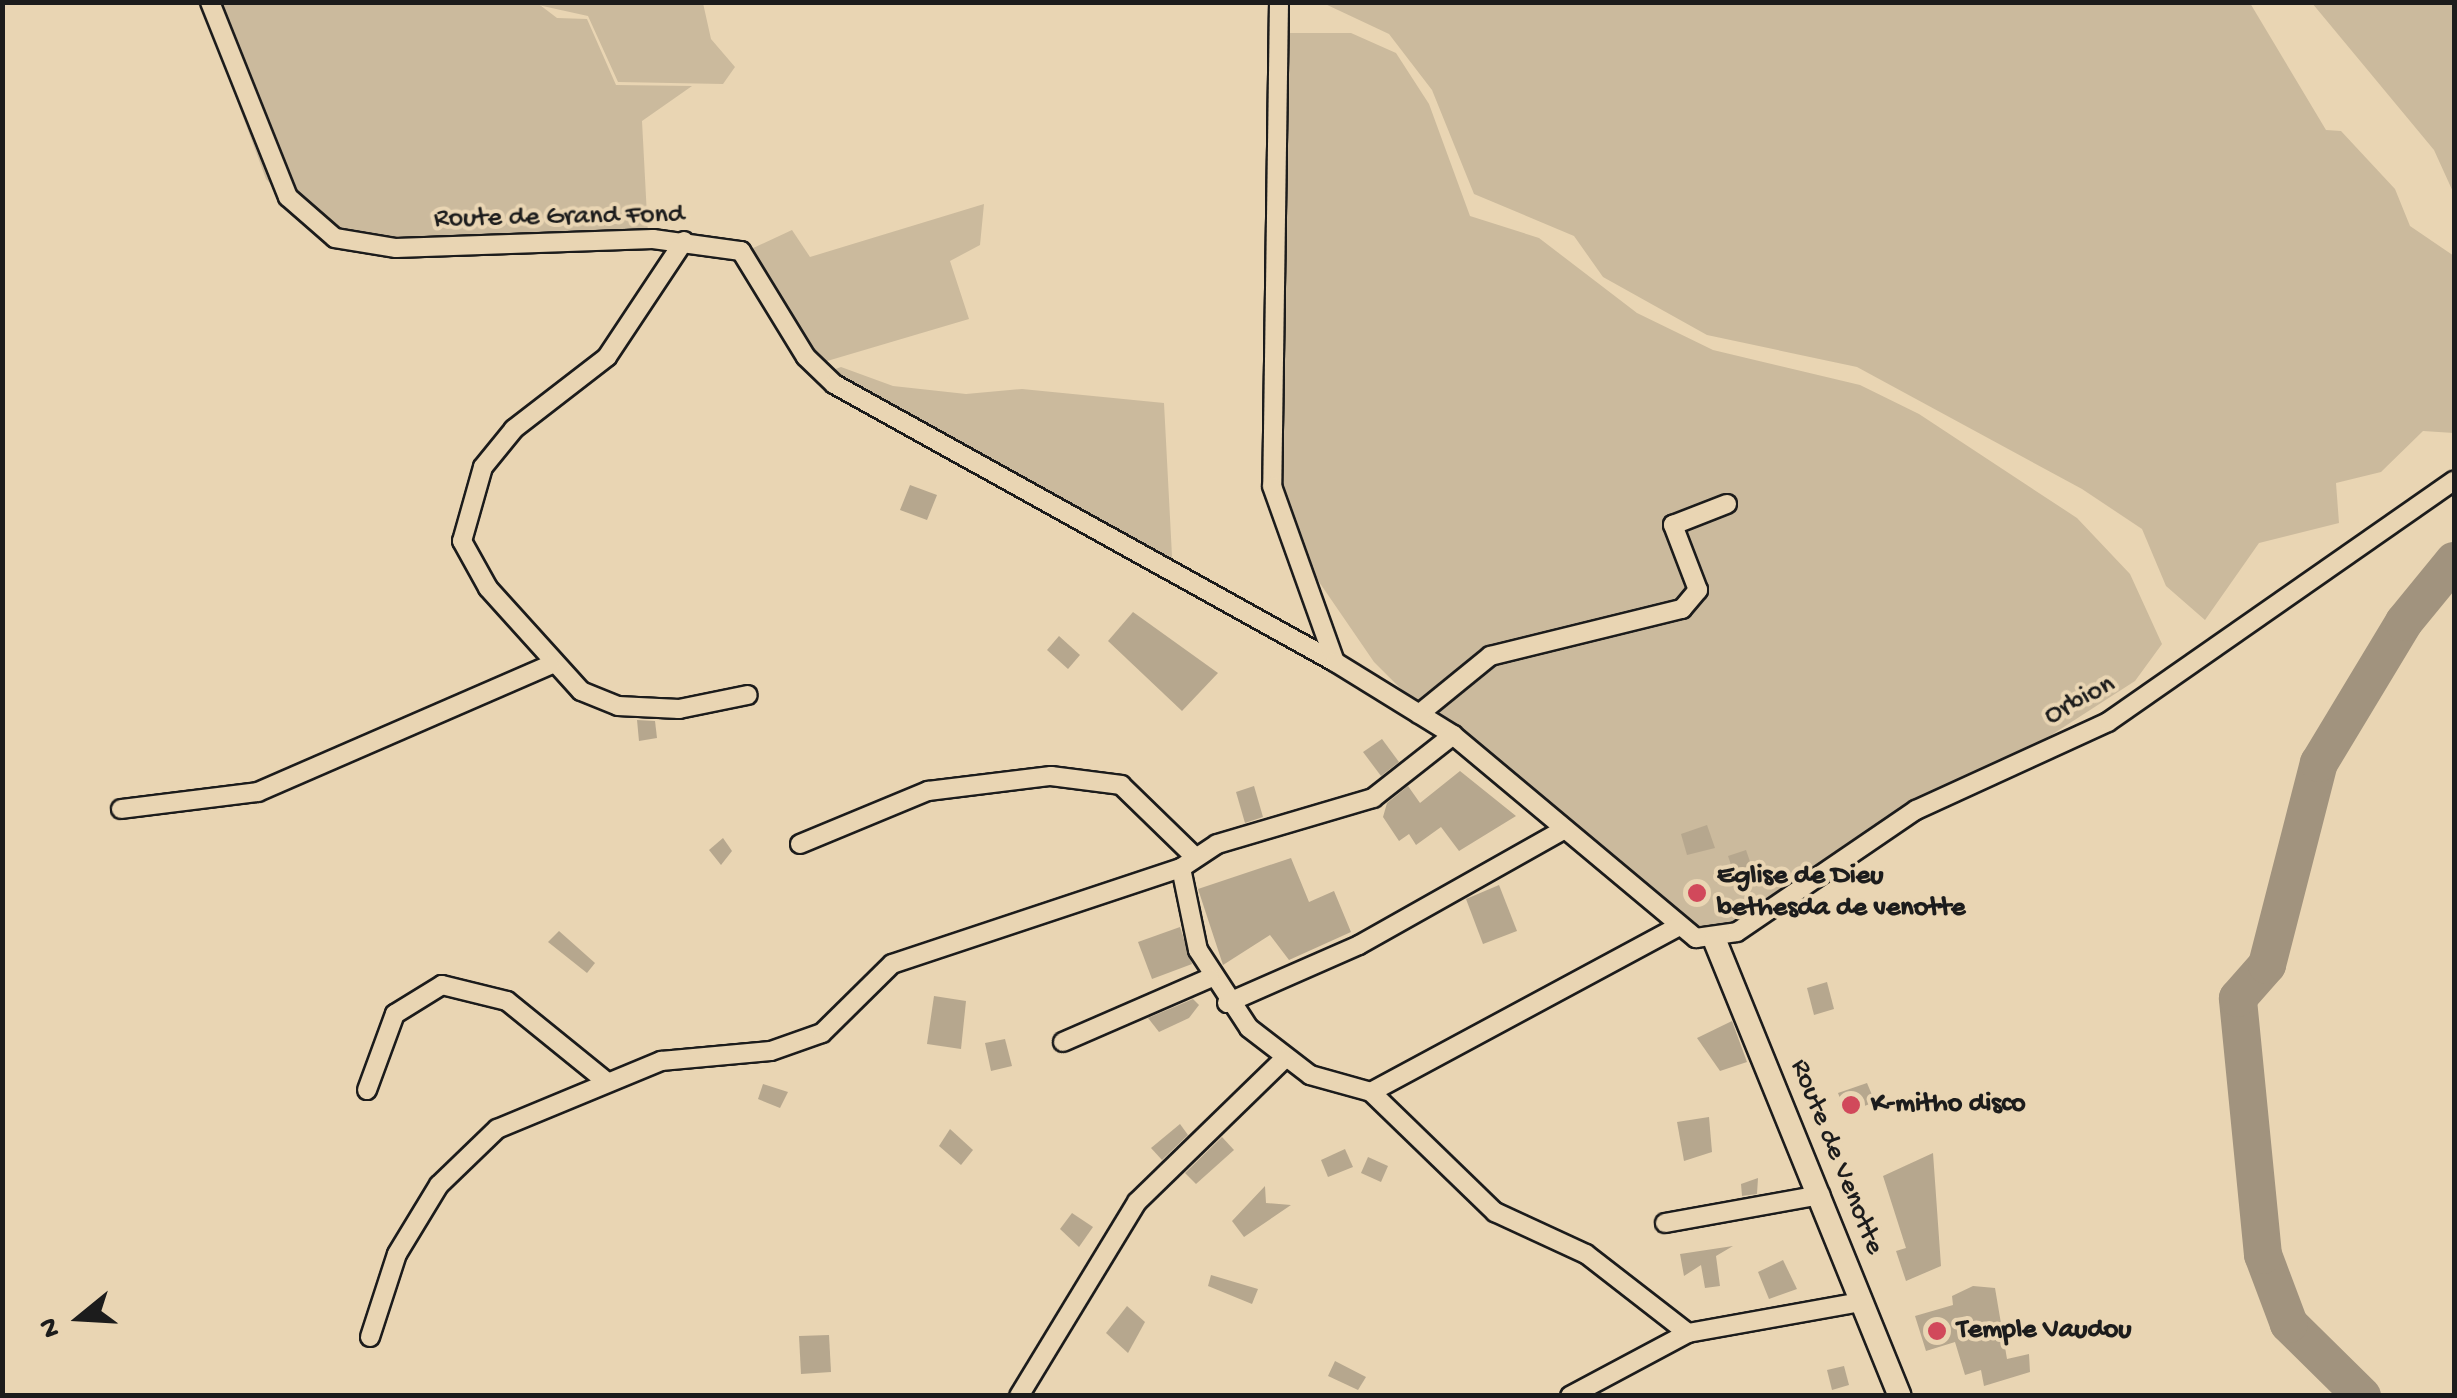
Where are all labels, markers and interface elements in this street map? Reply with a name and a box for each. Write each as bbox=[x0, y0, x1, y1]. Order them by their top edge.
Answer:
street label: Route de Grand Fond bbox=[434, 199, 684, 237]
street label: Orbion bbox=[2039, 668, 2121, 734]
place label: Eglise de Dieu bethesda de venotte bbox=[1717, 860, 1965, 926]
marker: Eglise de Dieu bethesda de venotte bbox=[1686, 882, 1708, 904]
street label: Route de Venotte bbox=[1782, 1055, 1890, 1259]
place label: K-mitho disco bbox=[1871, 1088, 2026, 1122]
marker: K-mitho disco bbox=[1840, 1094, 1862, 1116]
north arrow bbox=[30, 1268, 130, 1368]
text: N bbox=[32, 1314, 70, 1341]
place label: Temple Vaudou bbox=[1957, 1314, 2131, 1348]
marker: Temple Vaudou bbox=[1926, 1320, 1948, 1342]

